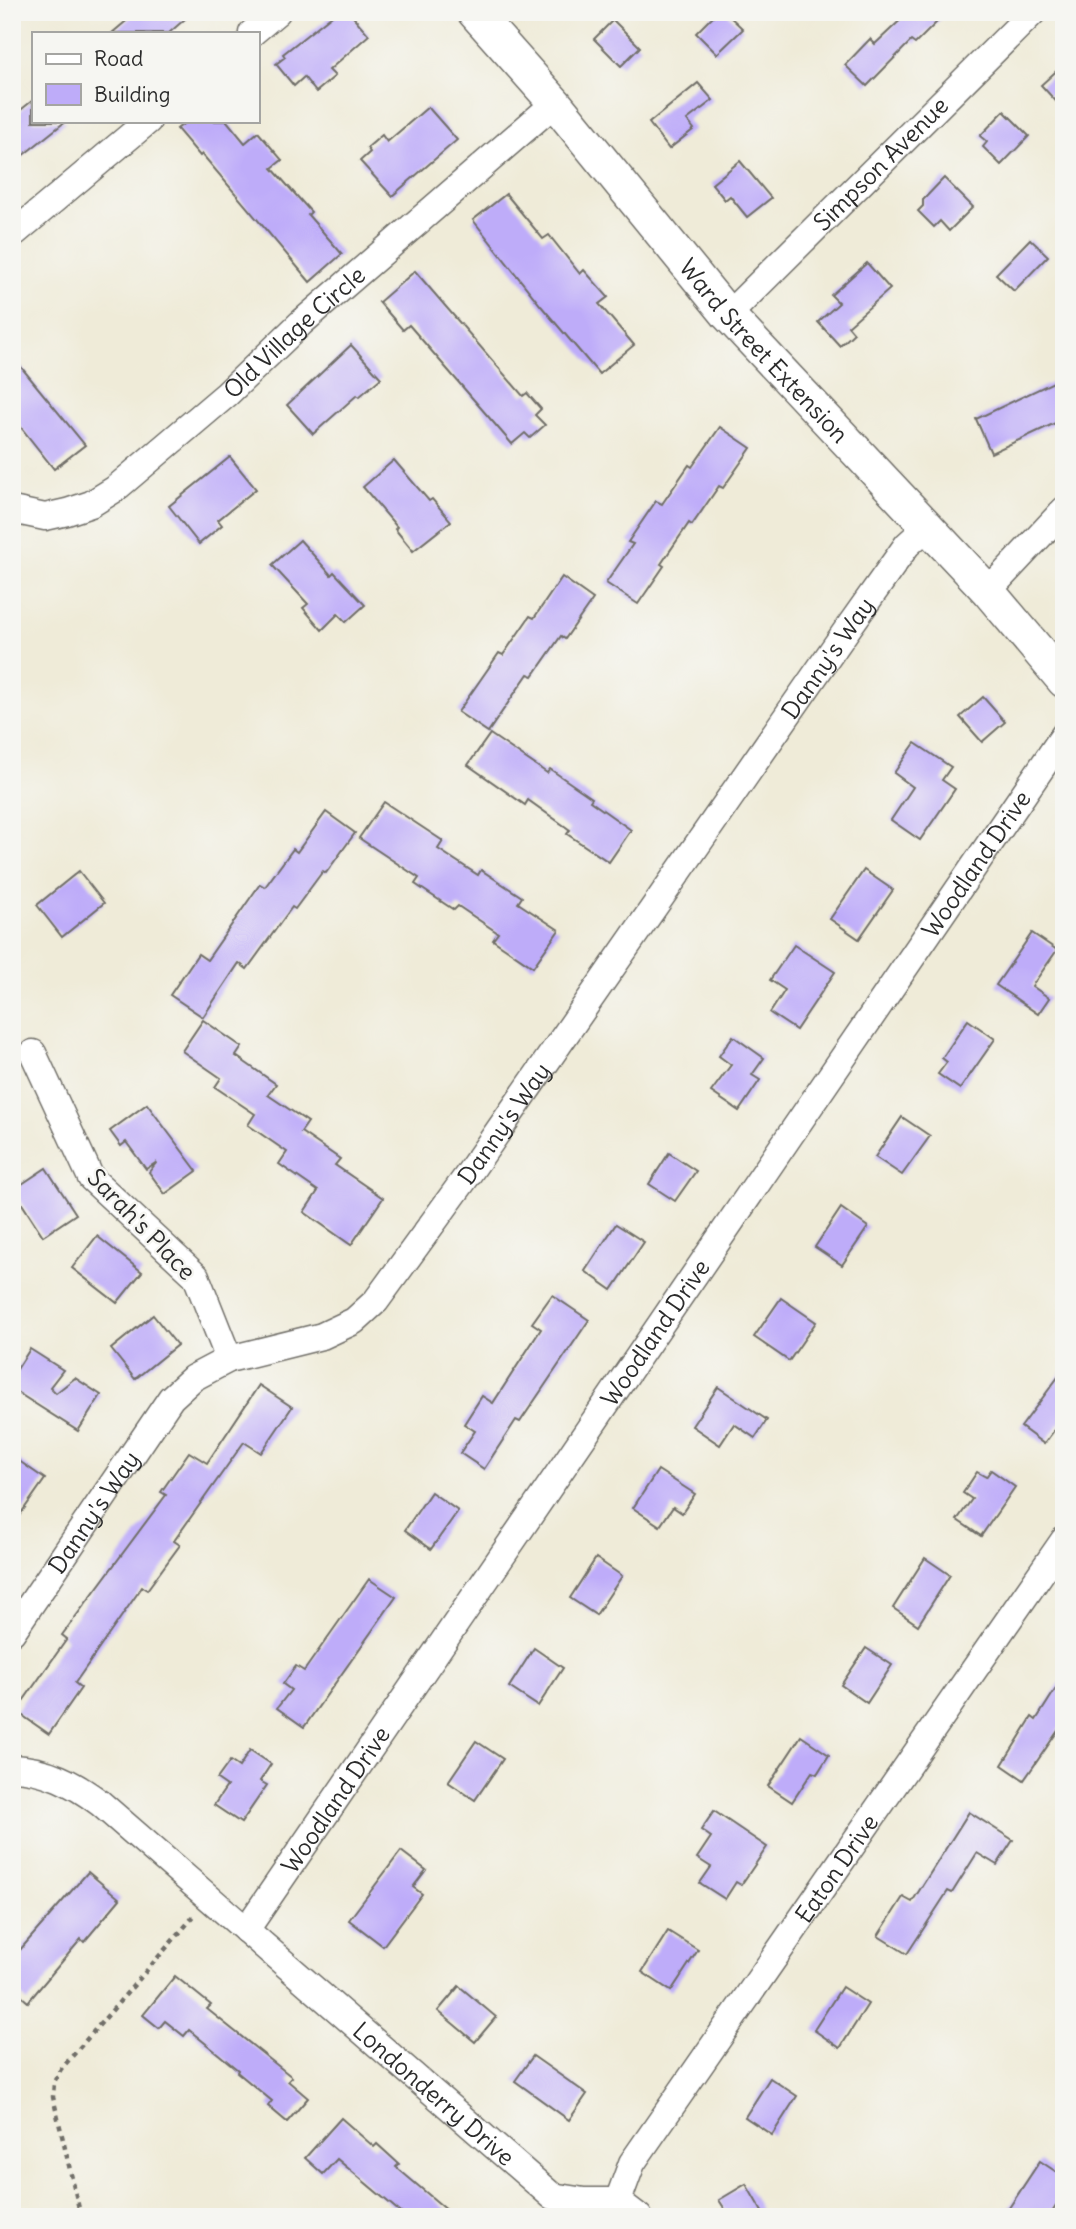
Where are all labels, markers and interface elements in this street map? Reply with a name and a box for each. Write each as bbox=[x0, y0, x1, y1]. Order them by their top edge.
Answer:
legend bbox=[32, 32, 259, 122]
text: Road bbox=[94, 45, 143, 72]
text: Building bbox=[94, 81, 170, 108]
street label: Simpson Avenue bbox=[807, 90, 954, 237]
street label: Ward Street Extension bbox=[673, 252, 855, 449]
street label: Old Village Circle bbox=[217, 259, 371, 405]
street label: Danny's Way bbox=[775, 591, 880, 724]
street label: Woodland Drive bbox=[915, 785, 1037, 943]
street label: Danny's Way bbox=[451, 1057, 556, 1190]
street label: Sarah's Place bbox=[82, 1162, 202, 1286]
street label: Woodland Drive bbox=[594, 1253, 716, 1412]
street label: Danny's Way bbox=[41, 1445, 146, 1579]
street label: Woodland Drive bbox=[274, 1720, 396, 1879]
street label: Eaton Drive bbox=[788, 1808, 884, 1929]
street label: Londonderry Drive bbox=[347, 2015, 521, 2172]

